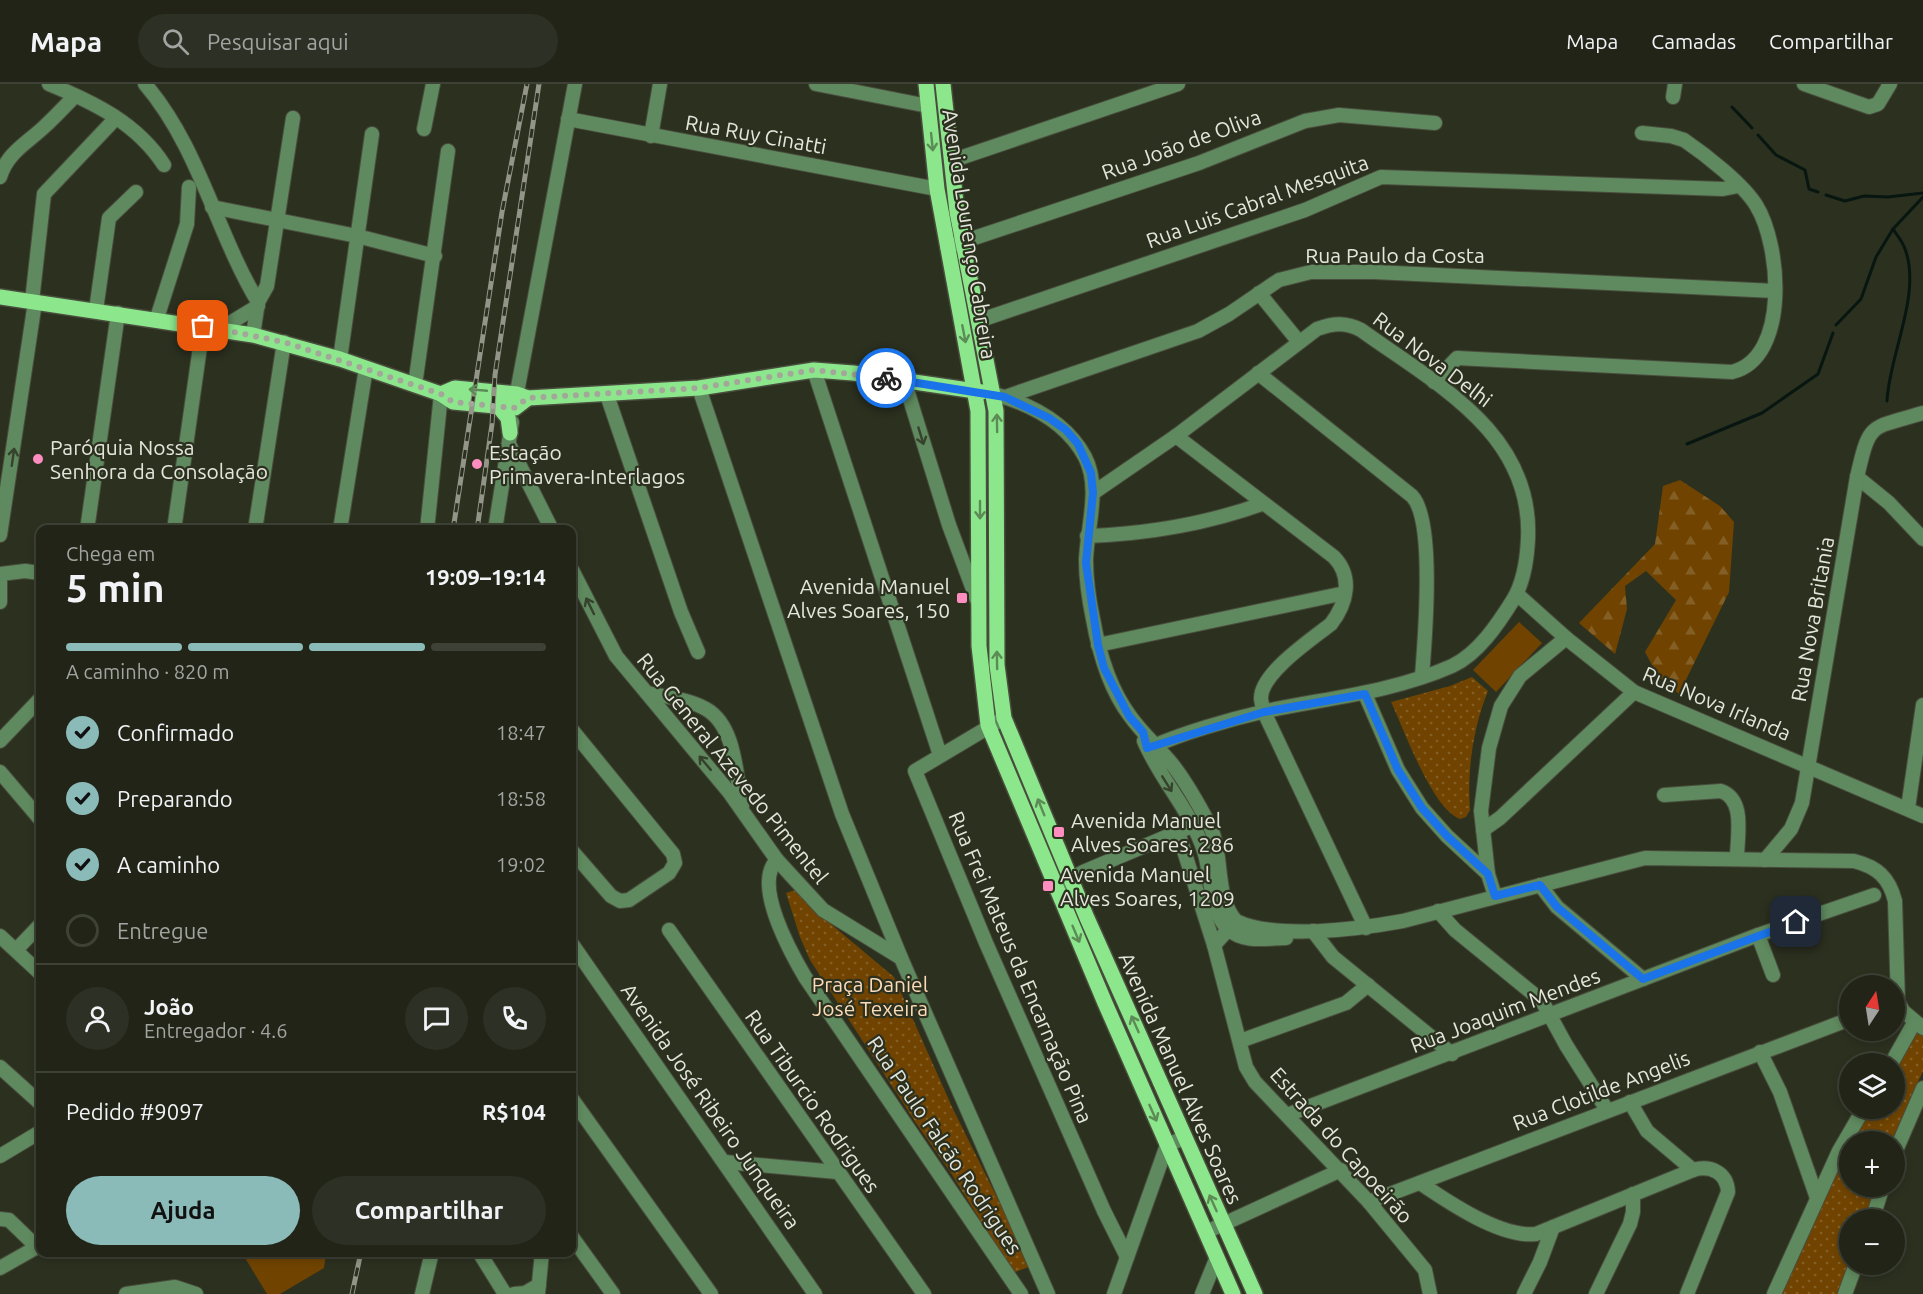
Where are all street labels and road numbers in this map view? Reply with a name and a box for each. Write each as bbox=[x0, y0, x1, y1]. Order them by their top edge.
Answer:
street label: Rua João de Oliva bbox=[1098, 104, 1264, 184]
street label: Avenida Lourenço Cabreira bbox=[938, 107, 1002, 361]
street label: Rua Ruy Cinatti bbox=[683, 110, 829, 158]
street label: Rua Luis Cabral Mesquita bbox=[1143, 150, 1371, 252]
street label: Rua Paulo da Costa bbox=[1305, 243, 1485, 267]
street label: Rua Nova Delhi bbox=[1369, 306, 1497, 412]
street label: Rua Nova Britania bbox=[1786, 535, 1838, 703]
street label: Rua General Azevedo Pimentel bbox=[633, 648, 833, 888]
street label: Rua Nova Irlanda bbox=[1639, 661, 1795, 745]
street label: Rua Frei Mateus da Encarnação Pina bbox=[944, 807, 1098, 1127]
street label: Avenida Manuel Alves Soares bbox=[1115, 949, 1247, 1207]
street label: Rua Joaquim Mendes bbox=[1407, 963, 1603, 1057]
street label: Avenida José Ribeiro Junqueira bbox=[617, 978, 805, 1234]
street label: Rua Tiburcio Rodrigues bbox=[741, 1005, 885, 1197]
street label: Rua Paulo Falcão Rodrigues bbox=[863, 1031, 1027, 1259]
street label: Rua Clotilde Angelis bbox=[1509, 1045, 1693, 1135]
street label: Estrada do Capoeirão bbox=[1266, 1062, 1418, 1228]

